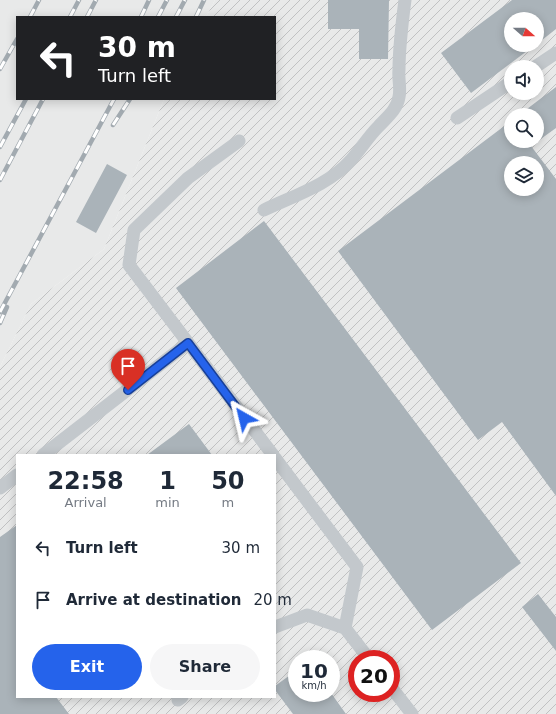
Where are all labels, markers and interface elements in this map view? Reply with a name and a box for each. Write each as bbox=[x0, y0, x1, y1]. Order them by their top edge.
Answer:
north arrow bbox=[504, 12, 544, 52]
map controls bbox=[504, 12, 544, 196]
text: 30 m bbox=[98, 31, 176, 64]
icon: left bbox=[32, 32, 84, 84]
button: sound bbox=[504, 60, 544, 100]
text: Turn left bbox=[98, 65, 171, 86]
button: search bbox=[504, 108, 544, 148]
button: layers bbox=[504, 156, 544, 196]
pin bbox=[111, 349, 145, 390]
icon: arrive bbox=[117, 355, 139, 377]
position arrow bbox=[223, 397, 265, 439]
text: 22:58 bbox=[47, 467, 124, 495]
text: 1 bbox=[159, 467, 176, 495]
text: 50 bbox=[211, 467, 245, 495]
text: Arrival bbox=[64, 495, 107, 510]
text: min bbox=[155, 495, 180, 510]
text: m bbox=[222, 495, 234, 510]
icon: left bbox=[32, 537, 54, 559]
text: Turn left bbox=[66, 539, 138, 557]
text: 30 m bbox=[222, 539, 260, 557]
icon: arrive bbox=[32, 589, 54, 611]
text: Arrive at destination bbox=[66, 591, 241, 609]
text: 20 m bbox=[253, 591, 292, 609]
button: Exit bbox=[32, 644, 142, 690]
button: Share bbox=[150, 644, 260, 690]
speed limit sign: 20 bbox=[348, 650, 400, 702]
text: 10 bbox=[300, 659, 328, 683]
text: km/h bbox=[301, 680, 327, 691]

